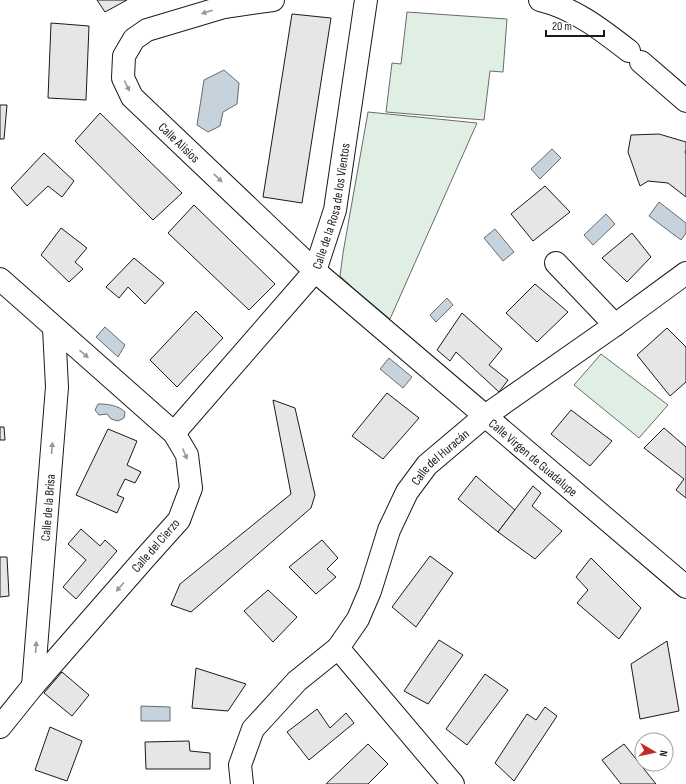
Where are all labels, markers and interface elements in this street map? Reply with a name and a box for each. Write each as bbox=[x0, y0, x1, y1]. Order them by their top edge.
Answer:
one-way arrow bbox=[201, 9, 213, 15]
scale bar bbox=[546, 12, 604, 38]
text: 20 m bbox=[552, 19, 572, 34]
one-way arrow bbox=[124, 81, 130, 92]
street label: Calle Alisios bbox=[155, 119, 203, 167]
street label: Calle de la Rosa de los Vientos bbox=[309, 142, 354, 271]
one-way arrow bbox=[213, 174, 223, 183]
one-way arrow bbox=[78, 349, 89, 358]
street label: Calle Virgen de Guadalupe bbox=[485, 416, 581, 500]
street label: Calle del Huracán bbox=[408, 426, 473, 489]
one-way arrow bbox=[49, 442, 56, 454]
one-way arrow bbox=[182, 449, 188, 461]
street label: Calle de la Brisa bbox=[38, 474, 59, 542]
street label: Calle del Cierzo bbox=[128, 516, 183, 576]
one-way arrow bbox=[115, 581, 124, 592]
one-way arrow bbox=[33, 641, 40, 653]
north arrow bbox=[634, 732, 674, 772]
text: N bbox=[656, 750, 670, 758]

